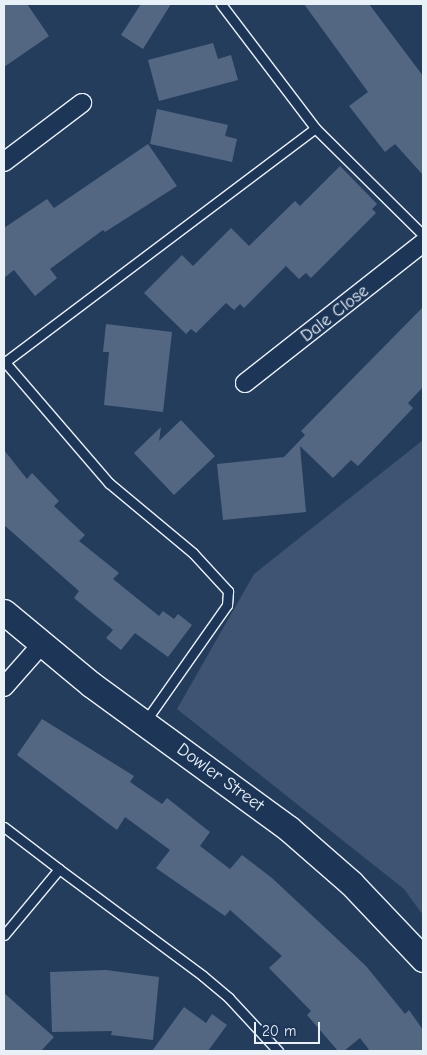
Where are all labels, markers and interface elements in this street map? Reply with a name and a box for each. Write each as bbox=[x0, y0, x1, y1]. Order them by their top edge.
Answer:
street label: Dale Close bbox=[297, 281, 373, 347]
street label: Dowler Street bbox=[172, 739, 268, 817]
scale bar bbox=[257, 1012, 323, 1044]
text: 20 m bbox=[262, 1022, 296, 1040]

